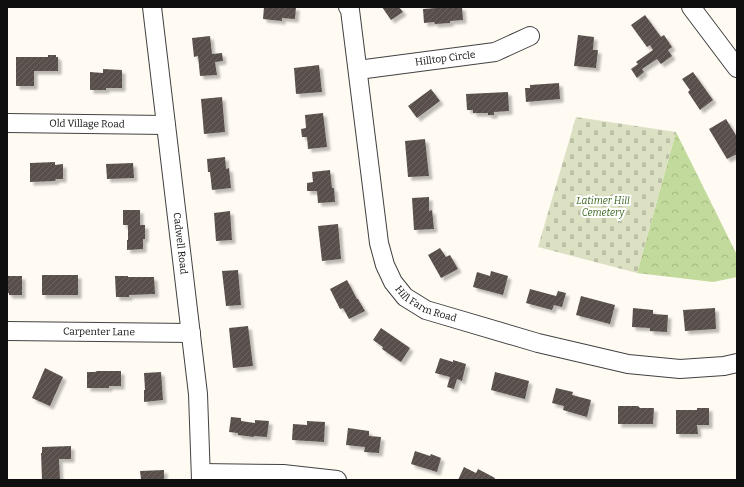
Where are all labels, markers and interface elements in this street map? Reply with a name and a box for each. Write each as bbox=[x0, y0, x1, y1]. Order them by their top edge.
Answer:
street label: Hilltop Circle bbox=[414, 49, 476, 68]
street label: Old Village Road bbox=[49, 118, 125, 130]
park label: Latimer Hill Cemetery bbox=[576, 195, 630, 219]
street label: Cadwell Road bbox=[170, 212, 190, 275]
street label: Hill Farm Road bbox=[392, 283, 458, 325]
street label: Carpenter Lane bbox=[63, 326, 135, 338]

